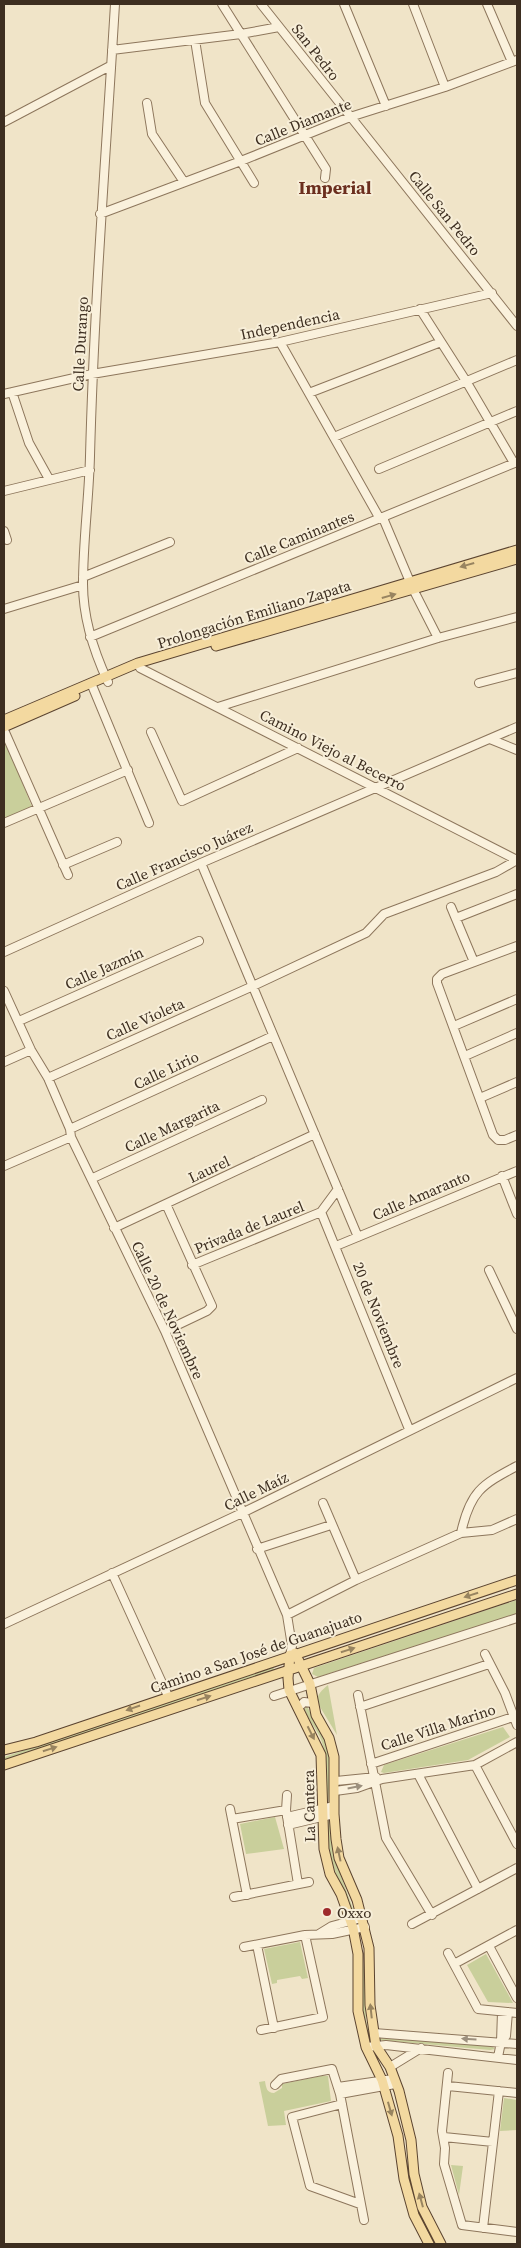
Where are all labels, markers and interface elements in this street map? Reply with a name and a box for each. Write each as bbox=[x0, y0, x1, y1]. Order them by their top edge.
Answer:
street label: San Pedro bbox=[287, 19, 345, 85]
street label: Calle Diamante bbox=[252, 93, 355, 151]
street label: Calle San Pedro bbox=[404, 166, 486, 260]
district label: Imperial bbox=[299, 175, 372, 200]
street label: Calle Durango bbox=[67, 296, 93, 392]
street label: Independencia bbox=[239, 303, 342, 345]
street label: Calle Caminantes bbox=[241, 505, 357, 569]
one-way arrow bbox=[459, 561, 474, 569]
street label: Prolongación Emiliano Zapata bbox=[155, 574, 354, 653]
one-way arrow bbox=[382, 592, 397, 600]
street label: Camino Viejo al Becerro bbox=[256, 704, 410, 796]
street label: Calle Francisco Juárez bbox=[112, 816, 256, 896]
street label: Calle Jazmín bbox=[61, 941, 147, 995]
street label: Calle Violeta bbox=[103, 992, 188, 1046]
street label: Calle Lirio bbox=[130, 1046, 202, 1094]
street label: Calle Margarita bbox=[121, 1095, 223, 1157]
street label: Laurel bbox=[185, 1150, 234, 1188]
street label: Calle Amaranto bbox=[369, 1165, 473, 1225]
street label: Privada de Laurel bbox=[191, 1195, 308, 1259]
street label: Calle 20 de Noviembre bbox=[127, 1238, 209, 1383]
street label: 20 de Noviembre bbox=[348, 1259, 410, 1372]
street label: Calle Maíz bbox=[220, 1466, 292, 1516]
one-way arrow bbox=[463, 1591, 478, 1599]
street label: Camino a San José de Guanajuato bbox=[147, 1606, 365, 1698]
one-way arrow bbox=[341, 1646, 356, 1653]
one-way arrow bbox=[197, 1694, 212, 1701]
street label: Calle Villa Marino bbox=[378, 1699, 498, 1755]
one-way arrow bbox=[125, 1705, 140, 1713]
one-way arrow bbox=[307, 1725, 315, 1740]
one-way arrow bbox=[43, 1745, 58, 1753]
street label: La Cantera bbox=[298, 1769, 320, 1842]
one-way arrow bbox=[347, 1783, 363, 1791]
one-way arrow bbox=[335, 1846, 343, 1861]
place label: Oxxo bbox=[337, 1902, 371, 1923]
marker: Oxxo bbox=[321, 1906, 333, 1918]
one-way arrow bbox=[367, 2003, 375, 2019]
one-way arrow bbox=[460, 2035, 476, 2043]
one-way arrow bbox=[387, 2101, 395, 2116]
one-way arrow bbox=[416, 2193, 424, 2208]

